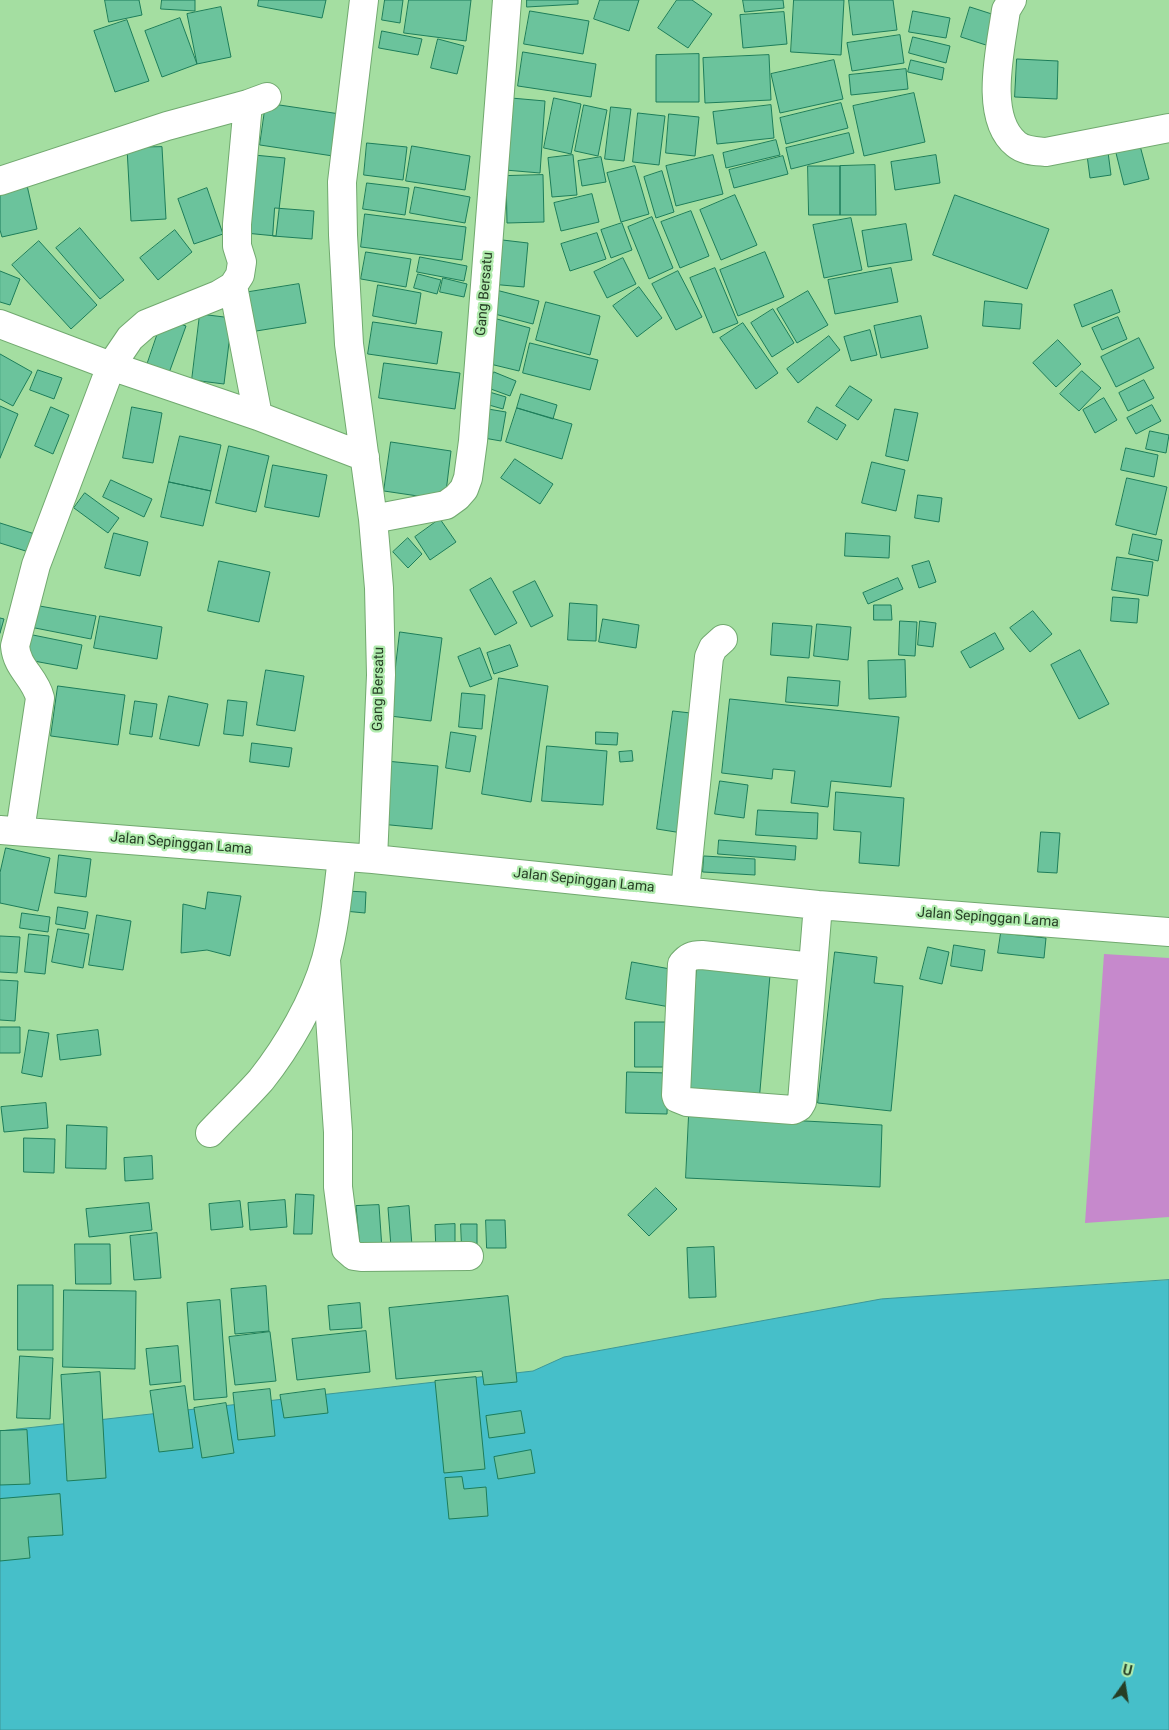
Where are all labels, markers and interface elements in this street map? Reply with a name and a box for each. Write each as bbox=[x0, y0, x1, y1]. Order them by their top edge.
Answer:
street label: Gang Bersatu bbox=[473, 251, 497, 337]
street label: Gang Bersatu bbox=[370, 647, 388, 731]
street label: Jalan Sepinggan Lama bbox=[110, 829, 252, 859]
street label: Jalan Sepinggan Lama bbox=[513, 865, 655, 897]
street label: Jalan Sepinggan Lama bbox=[917, 905, 1059, 931]
north arrow bbox=[1099, 1660, 1149, 1710]
text: U bbox=[1121, 1662, 1134, 1679]

